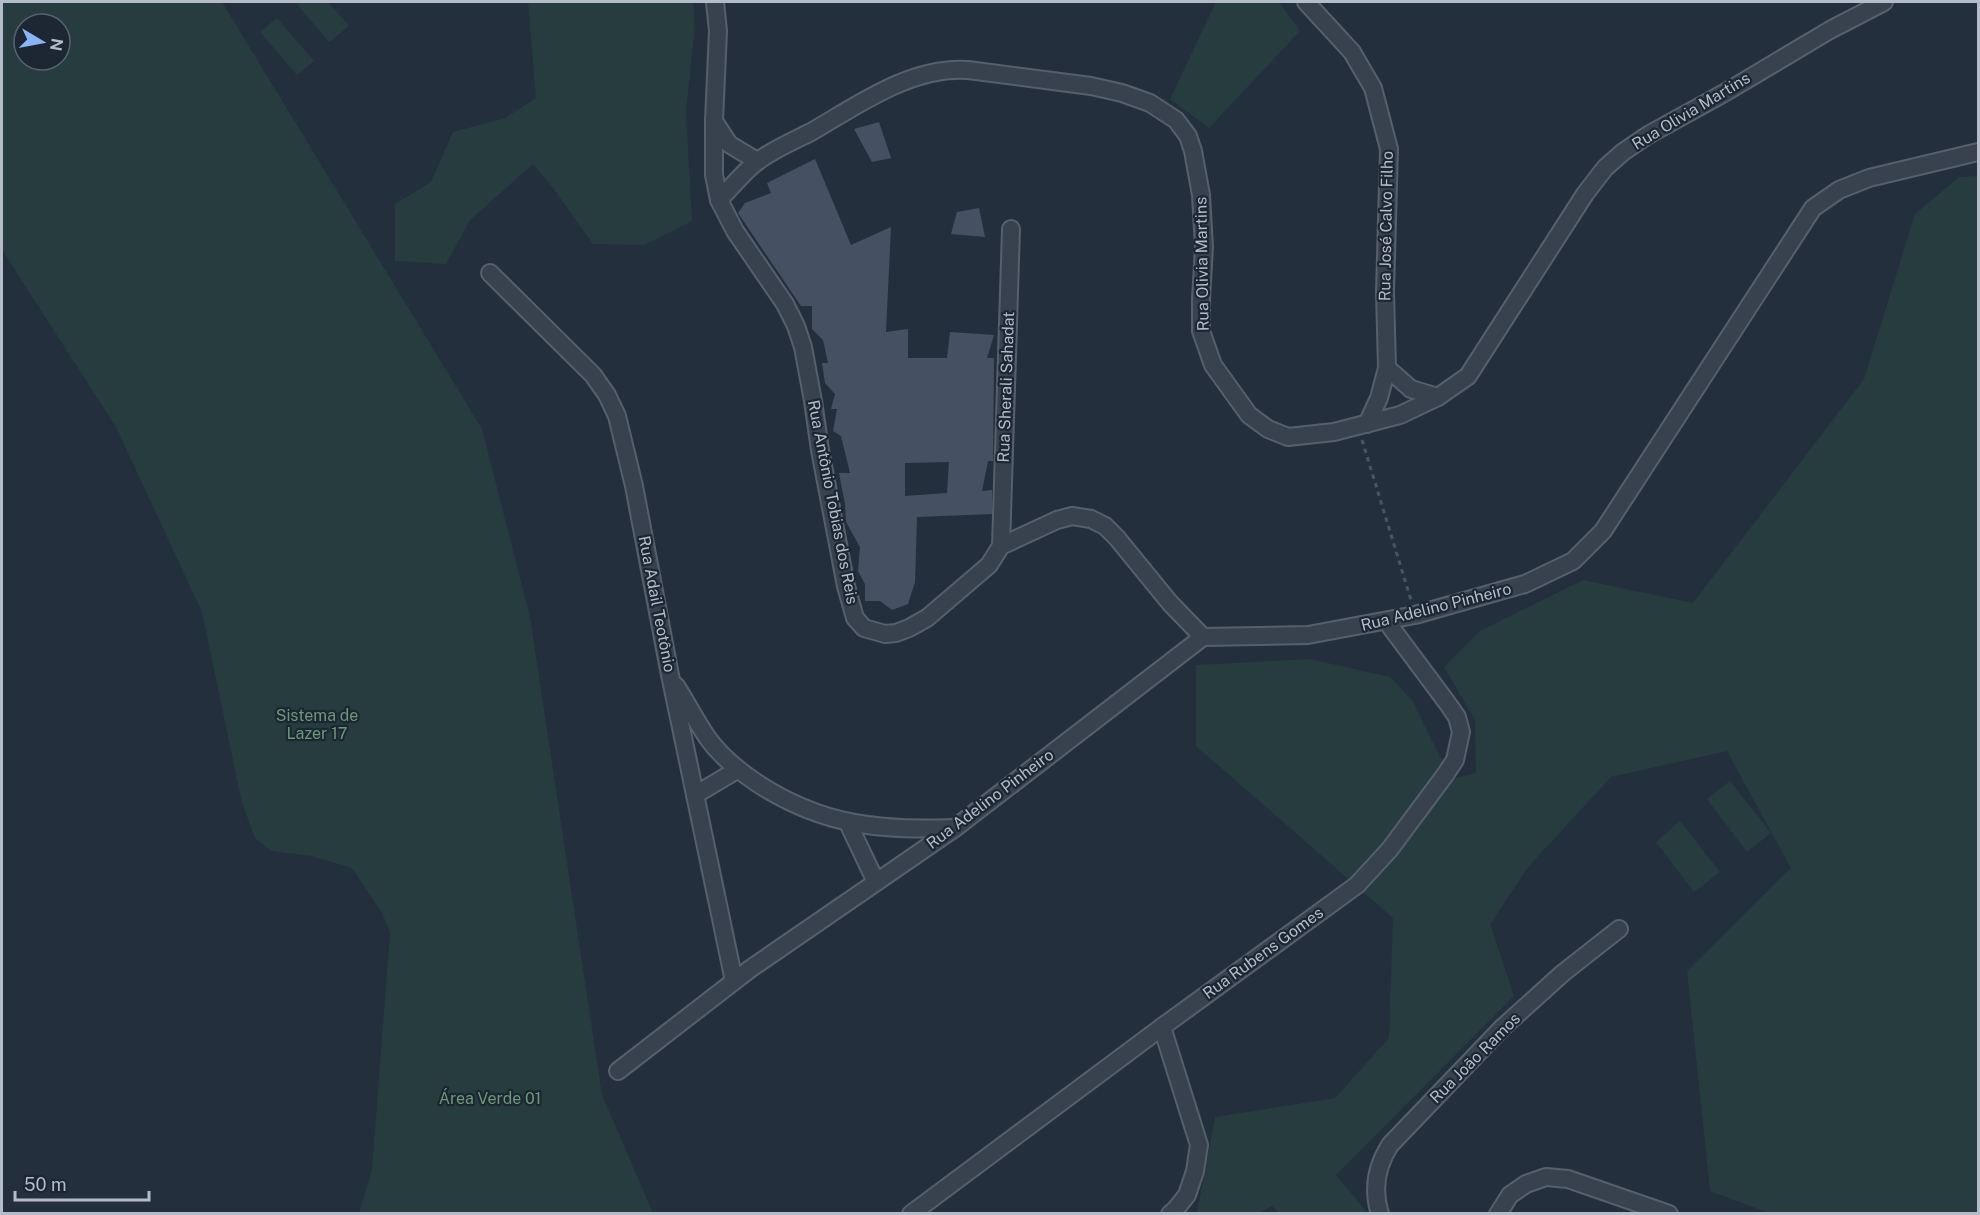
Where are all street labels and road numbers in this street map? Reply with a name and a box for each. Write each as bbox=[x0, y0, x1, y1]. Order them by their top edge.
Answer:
street label: Rua Olivia Martins bbox=[1629, 68, 1753, 154]
street label: Rua José Calvo Filho bbox=[1375, 151, 1397, 301]
street label: Rua Olivia Martins bbox=[1191, 197, 1213, 331]
street label: Rua Sherali Sahadat bbox=[994, 311, 1018, 463]
street label: Rua Antônio Tobias dos Reis bbox=[804, 398, 862, 606]
street label: Rua Adail Teotônio bbox=[634, 534, 680, 674]
street label: Rua Adelino Pinheiro bbox=[1359, 579, 1513, 635]
street label: Rua Adelino Pinheiro bbox=[923, 745, 1057, 853]
street label: Rua Rubens Gomes bbox=[1199, 903, 1327, 1003]
street label: Rua João Ramos bbox=[1426, 1009, 1524, 1107]

